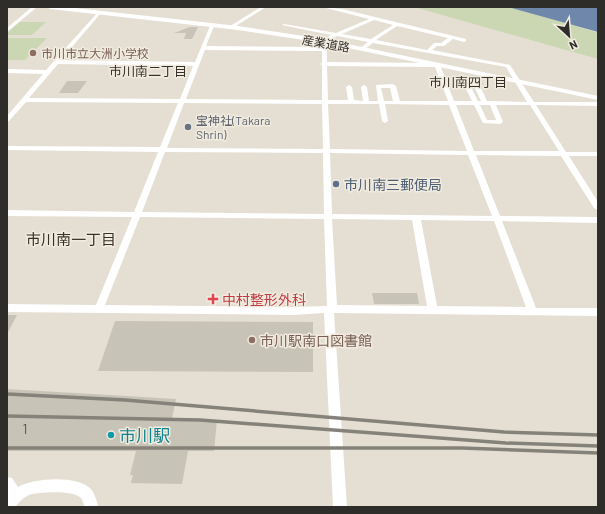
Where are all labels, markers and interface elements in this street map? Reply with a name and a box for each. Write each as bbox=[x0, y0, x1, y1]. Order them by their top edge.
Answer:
north arrow bbox=[549, 16, 589, 56]
street label: 産業道路 bbox=[301, 32, 351, 54]
text: N bbox=[567, 38, 580, 53]
place label: 市川市立大洲小学校 bbox=[41, 46, 149, 60]
marker: 市川市立大洲小学校 bbox=[28, 48, 38, 58]
district label: 市川南二丁目 bbox=[109, 63, 187, 79]
district label: 市川南四丁目 bbox=[429, 74, 507, 90]
place label: 宝神社(Takara Shrin) bbox=[196, 113, 270, 141]
marker: 宝神社(Takara Shrin) bbox=[183, 122, 193, 132]
place label: 市川南三郵便局 bbox=[344, 176, 442, 193]
marker: 市川南三郵便局 bbox=[331, 179, 341, 189]
district label: 市川南一丁目 bbox=[26, 230, 116, 248]
place label: 中村整形外科 bbox=[222, 291, 306, 308]
marker: 中村整形外科 bbox=[207, 293, 219, 305]
place label: 市川駅南口図書館 bbox=[260, 332, 372, 349]
marker: 市川駅南口図書館 bbox=[247, 335, 257, 345]
house number: 1 bbox=[23, 420, 27, 437]
place label: 市川駅 bbox=[119, 425, 170, 445]
marker: 市川駅 bbox=[106, 430, 116, 440]

